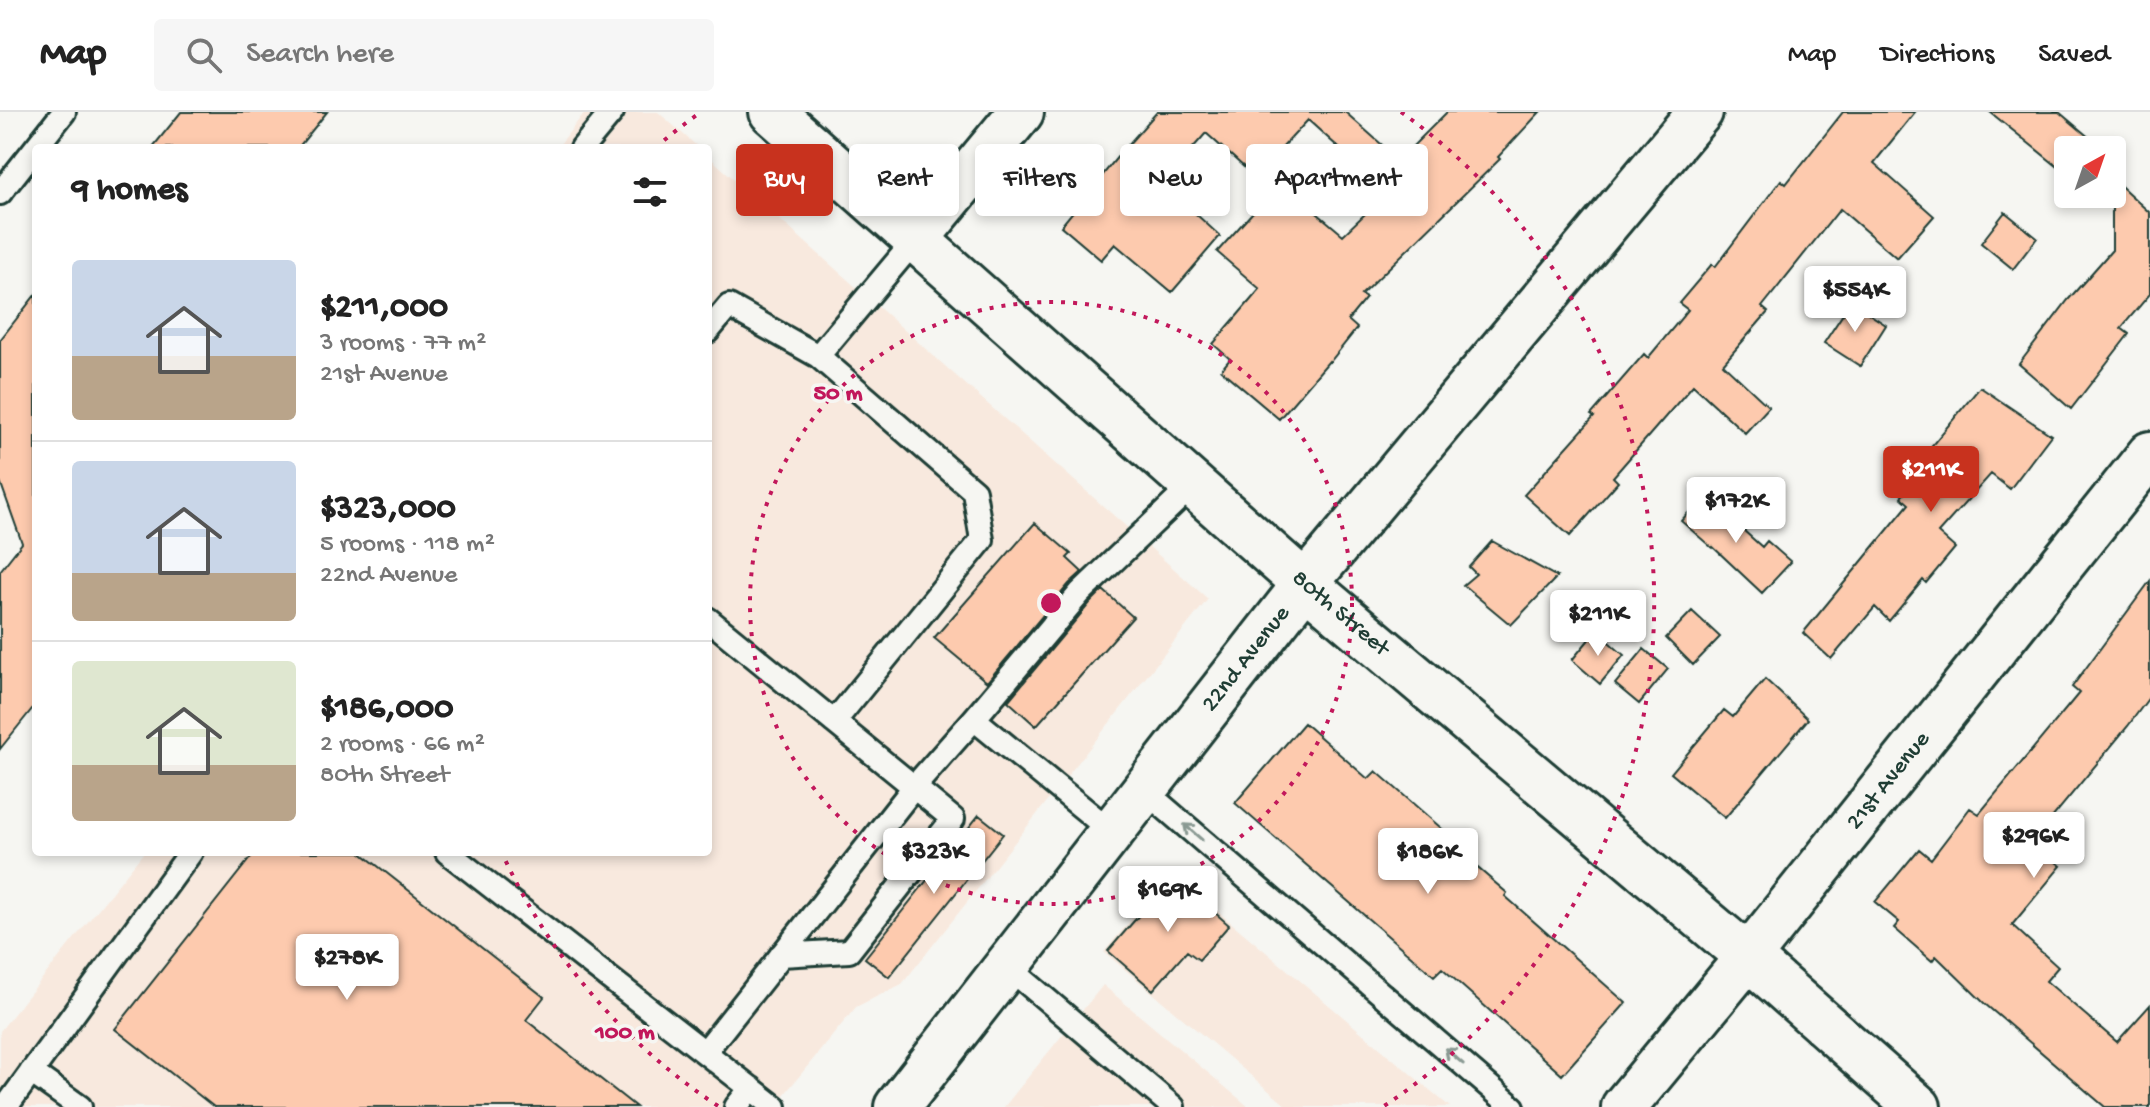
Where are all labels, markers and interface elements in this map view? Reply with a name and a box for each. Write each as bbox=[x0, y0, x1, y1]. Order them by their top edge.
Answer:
search box bbox=[154, 19, 714, 91]
text: Map bbox=[40, 33, 106, 77]
icon: search bbox=[182, 33, 226, 77]
text: Search here bbox=[246, 38, 394, 73]
text: Map bbox=[1788, 39, 1836, 72]
text: Directions bbox=[1880, 39, 1994, 72]
text: Saved bbox=[2038, 39, 2110, 72]
north arrow bbox=[2054, 136, 2126, 208]
map controls bbox=[2054, 136, 2126, 208]
chip: Buy bbox=[736, 144, 833, 216]
chip: Rent bbox=[849, 144, 959, 216]
chip: Filters bbox=[975, 144, 1104, 216]
chip: New bbox=[1120, 144, 1230, 216]
chip: Apartment bbox=[1246, 144, 1428, 216]
icon: filters bbox=[628, 170, 672, 214]
text: 9 homes bbox=[72, 172, 187, 212]
pin: $554K bbox=[1799, 266, 1911, 334]
text: $554K bbox=[1822, 276, 1888, 307]
text: $211,000 bbox=[320, 289, 448, 329]
icon: home bbox=[136, 292, 232, 388]
text: 3 rooms · 77 m² bbox=[320, 329, 486, 360]
text: 21st Avenue bbox=[320, 360, 448, 391]
text: 50 m bbox=[814, 380, 862, 409]
pin: $211K bbox=[1875, 446, 1987, 514]
text: $211K bbox=[1901, 456, 1961, 487]
pin: $172K bbox=[1680, 477, 1792, 545]
text: $172K bbox=[1705, 487, 1767, 518]
text: $323,000 bbox=[320, 490, 456, 530]
icon: home bbox=[136, 493, 232, 589]
text: 5 rooms · 118 m² bbox=[320, 530, 495, 561]
text: 22nd Avenue bbox=[320, 561, 457, 592]
street label: 80th Street bbox=[1285, 564, 1397, 665]
centre of rings bbox=[1037, 589, 1065, 617]
pin: $211K bbox=[1542, 590, 1654, 658]
street label: 22nd Avenue bbox=[1196, 600, 1297, 718]
text: $211K bbox=[1568, 600, 1628, 631]
text: $186,000 bbox=[320, 690, 453, 730]
icon: home bbox=[136, 693, 232, 789]
street label: 21st Avenue bbox=[1841, 725, 1937, 836]
text: 2 rooms · 66 m² bbox=[320, 730, 485, 761]
text: 80th Street bbox=[320, 761, 449, 792]
pin: $296K bbox=[1978, 812, 2090, 880]
text: $296K bbox=[2002, 822, 2066, 853]
one-way arrow bbox=[1184, 823, 1204, 841]
pin: $323K bbox=[878, 828, 990, 896]
pin: $186K bbox=[1372, 828, 1484, 896]
text: $323K bbox=[901, 838, 967, 869]
text: $186K bbox=[1396, 838, 1460, 869]
pin: $169K bbox=[1112, 866, 1224, 934]
text: $169K bbox=[1137, 876, 1199, 907]
pin: $278K bbox=[291, 934, 403, 1002]
text: $278K bbox=[314, 944, 380, 975]
text: 100 m bbox=[594, 1019, 655, 1048]
one-way arrow bbox=[1445, 1047, 1465, 1065]

